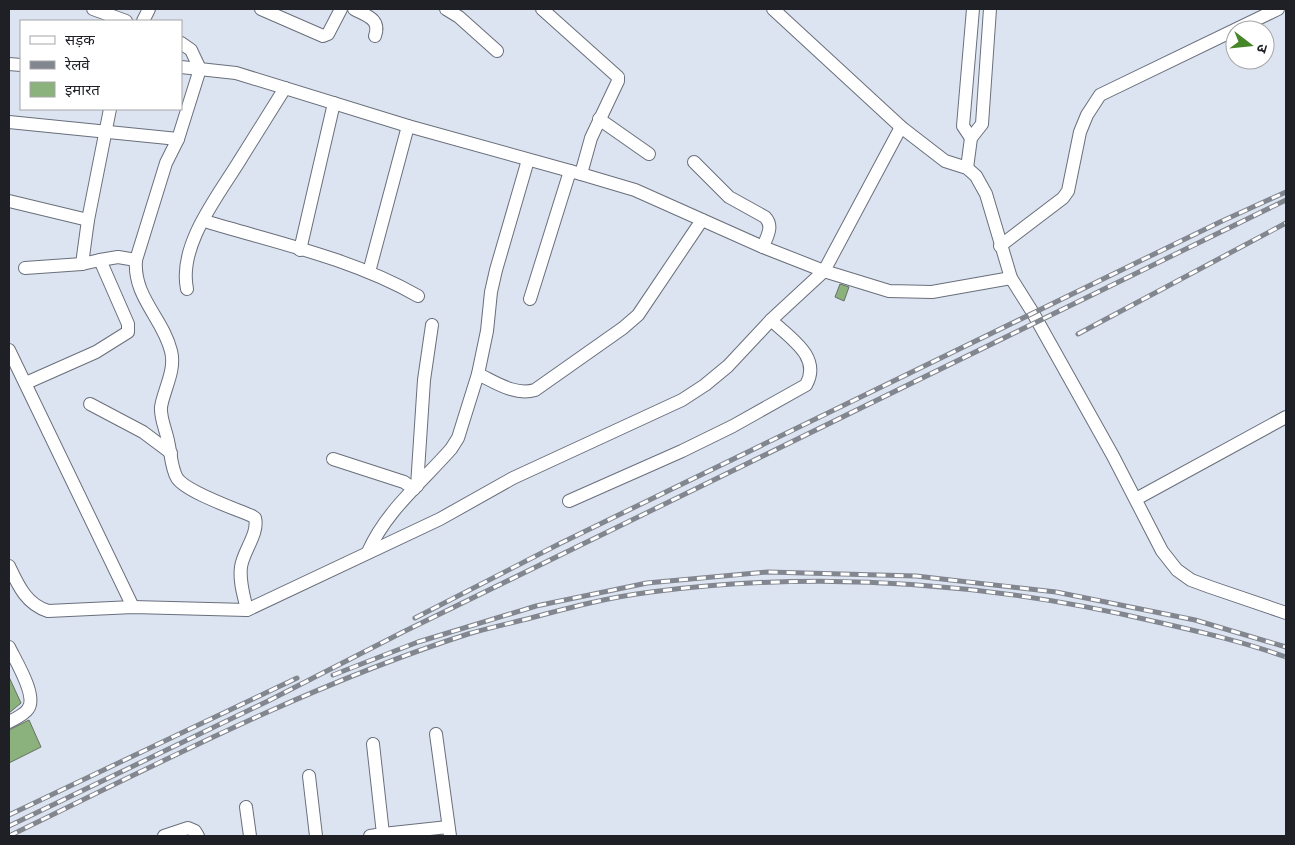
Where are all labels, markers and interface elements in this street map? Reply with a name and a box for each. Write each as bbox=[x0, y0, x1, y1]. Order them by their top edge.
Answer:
legend bbox=[20, 20, 182, 110]
north arrow bbox=[1225, 20, 1275, 70]
text: सड़क bbox=[65, 28, 95, 51]
text: उ bbox=[1252, 42, 1274, 56]
text: रेलवे bbox=[64, 53, 90, 76]
text: इमारत bbox=[65, 78, 100, 101]

